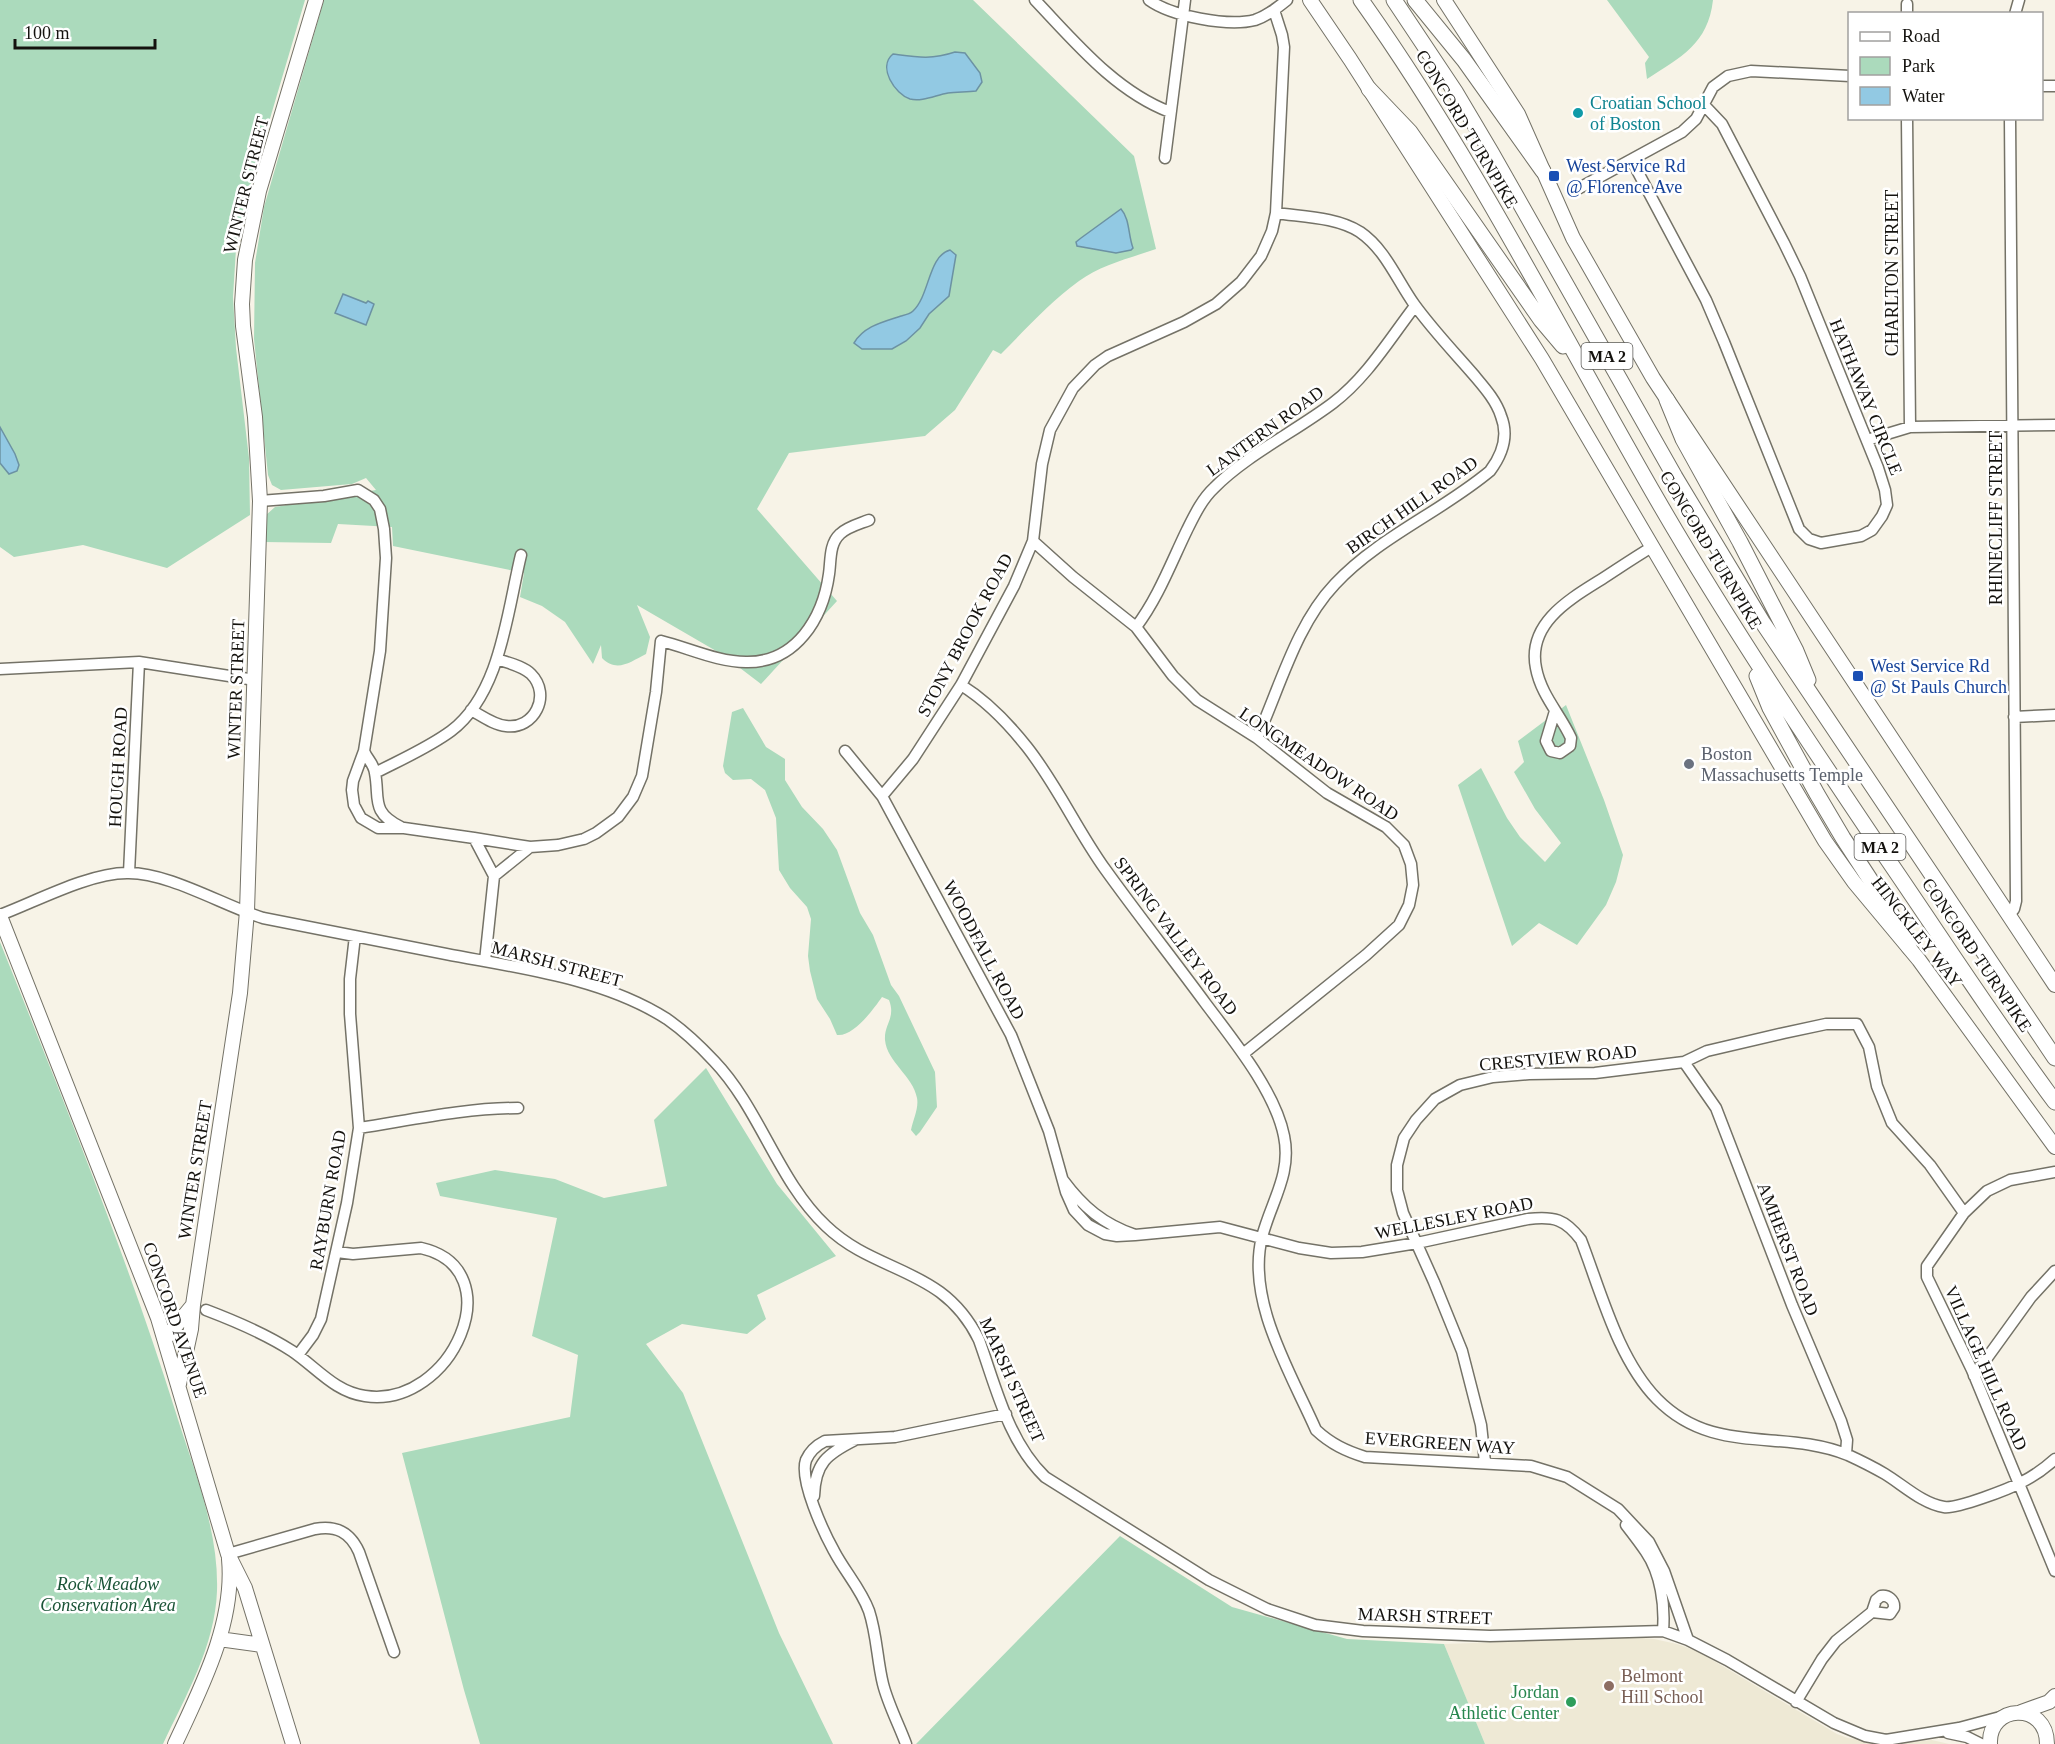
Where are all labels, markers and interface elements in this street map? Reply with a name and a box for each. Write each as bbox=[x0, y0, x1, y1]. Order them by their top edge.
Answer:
scale bar bbox=[15, 12, 154, 50]
legend bbox=[1848, 12, 2043, 120]
text: 100 m bbox=[24, 23, 70, 43]
text: Road bbox=[1902, 26, 1940, 46]
street label: CONCORD TURNPIKE bbox=[1412, 46, 1522, 212]
text: Park bbox=[1902, 56, 1935, 76]
text: Water bbox=[1902, 86, 1945, 106]
place label: Croatian School of Boston bbox=[1590, 93, 1706, 134]
marker: Croatian School of Boston bbox=[1571, 106, 1585, 120]
street label: WINTER STREET bbox=[219, 114, 273, 256]
place label: West Service Rd @ Florence Ave bbox=[1566, 156, 1686, 197]
marker: West Service Rd @ Florence Ave bbox=[1547, 169, 1561, 183]
street label: CHARLTON STREET bbox=[1882, 190, 1902, 356]
street label: HATHAWAY CIRCLE bbox=[1825, 316, 1907, 478]
road number: MA 2 bbox=[1582, 343, 1632, 369]
street label: LANTERN ROAD bbox=[1203, 382, 1327, 480]
street label: RHINECLIFF STREET bbox=[1986, 431, 2006, 605]
street label: BIRCH HILL ROAD bbox=[1343, 452, 1481, 558]
street label: CONCORD TURNPIKE bbox=[1656, 467, 1766, 633]
street label: STONY BROOK ROAD bbox=[913, 550, 1017, 720]
street label: WINTER STREET bbox=[224, 618, 248, 760]
place label: West Service Rd @ St Pauls Church bbox=[1870, 656, 2007, 697]
marker: West Service Rd @ St Pauls Church bbox=[1851, 669, 1865, 683]
street label: LONGMEADOW ROAD bbox=[1235, 703, 1403, 825]
street label: HOUGH ROAD bbox=[105, 706, 131, 828]
place label: Boston Massachusetts Temple bbox=[1701, 744, 1863, 785]
marker: Boston Massachusetts Temple bbox=[1682, 757, 1696, 771]
road number: MA 2 bbox=[1854, 834, 1906, 860]
street label: SPRING VALLEY ROAD bbox=[1110, 853, 1242, 1019]
street label: HINCKLEY WAY bbox=[1868, 873, 1966, 991]
street label: CONCORD TURNPIKE bbox=[1918, 874, 2036, 1036]
street label: WOODFALL ROAD bbox=[939, 877, 1029, 1023]
street label: MARSH STREET bbox=[489, 937, 625, 991]
street label: CRESTVIEW ROAD bbox=[1478, 1041, 1638, 1075]
street label: WINTER STREET bbox=[174, 1099, 216, 1241]
street label: RAYBURN ROAD bbox=[306, 1128, 350, 1272]
street label: AMHERST ROAD bbox=[1753, 1180, 1823, 1318]
street label: WELLESLEY ROAD bbox=[1373, 1193, 1535, 1243]
street label: CONCORD AVENUE bbox=[139, 1240, 211, 1400]
street label: VILLAGE HILL ROAD bbox=[1941, 1282, 2031, 1454]
street label: MARSH STREET bbox=[976, 1314, 1048, 1446]
street label: EVERGREEN WAY bbox=[1364, 1428, 1516, 1458]
park label: Rock Meadow Conservation Area bbox=[40, 1574, 176, 1615]
street label: MARSH STREET bbox=[1357, 1604, 1493, 1628]
place label: Belmont Hill School bbox=[1621, 1666, 1704, 1707]
marker: Belmont Hill School bbox=[1602, 1679, 1616, 1693]
place label: Jordan Athletic Center bbox=[1449, 1682, 1559, 1723]
marker: Jordan Athletic Center bbox=[1564, 1695, 1578, 1709]

